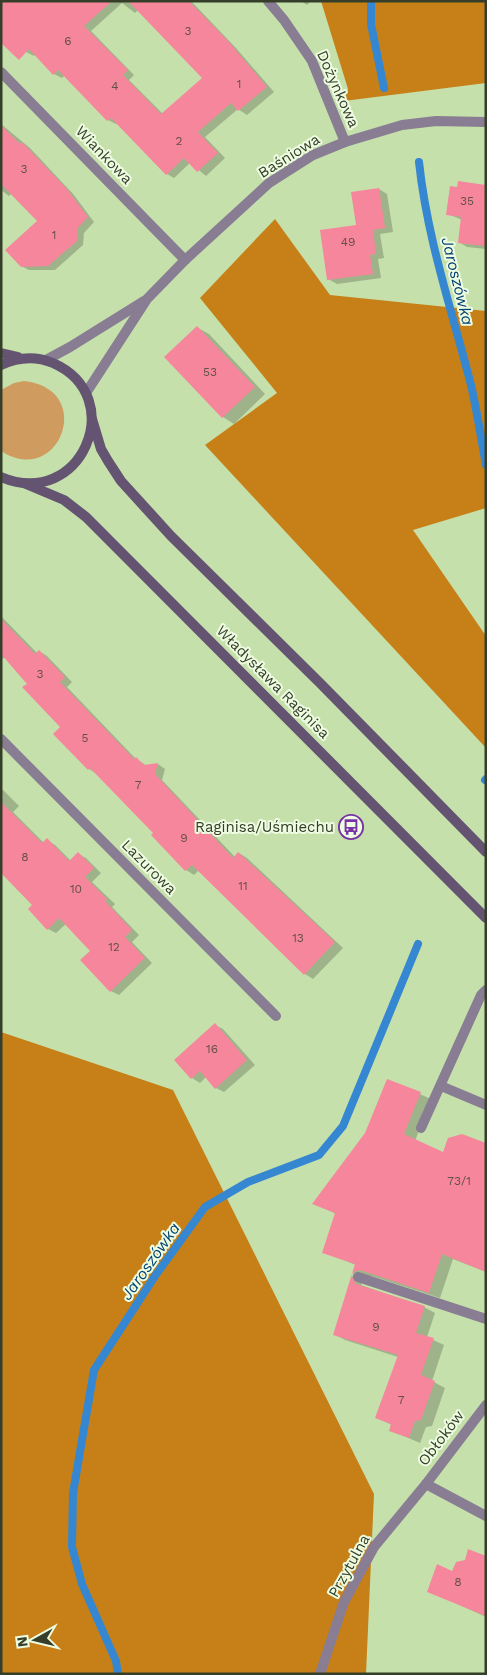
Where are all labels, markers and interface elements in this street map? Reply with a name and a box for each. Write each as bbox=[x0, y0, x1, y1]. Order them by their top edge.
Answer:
house number: 3 bbox=[185, 24, 192, 38]
house number: 6 bbox=[64, 34, 72, 48]
street label: Dożynkowa bbox=[313, 48, 363, 131]
house number: 1 bbox=[237, 77, 241, 91]
house number: 4 bbox=[111, 79, 119, 93]
street label: Wiankowa bbox=[72, 122, 137, 188]
street label: Baśniowa bbox=[255, 130, 323, 182]
house number: 2 bbox=[176, 134, 183, 148]
house number: 3 bbox=[21, 162, 28, 176]
house number: 35 bbox=[460, 194, 474, 208]
house number: 1 bbox=[52, 228, 56, 242]
house number: 49 bbox=[341, 235, 355, 249]
water label: Jaroszówka bbox=[437, 235, 478, 327]
house number: 53 bbox=[203, 365, 217, 379]
street label: Władysława Raginisa bbox=[213, 622, 334, 743]
house number: 3 bbox=[37, 667, 44, 681]
house number: 5 bbox=[82, 731, 89, 745]
house number: 7 bbox=[135, 778, 142, 792]
bus stop icon: Raginisa/Uśmiechu bbox=[338, 814, 364, 840]
place label: Raginisa/Uśmiechu bbox=[195, 818, 334, 836]
house number: 9 bbox=[180, 831, 188, 845]
street label: Lazurowa bbox=[118, 836, 181, 899]
house number: 8 bbox=[21, 850, 29, 864]
house number: 11 bbox=[238, 879, 248, 893]
house number: 10 bbox=[70, 882, 82, 896]
house number: 13 bbox=[292, 931, 304, 945]
house number: 12 bbox=[108, 940, 120, 954]
house number: 16 bbox=[206, 1042, 218, 1056]
house number: 73/1 bbox=[447, 1174, 471, 1188]
water label: Jaroszówka bbox=[117, 1219, 184, 1304]
house number: 9 bbox=[372, 1320, 380, 1334]
house number: 7 bbox=[398, 1393, 405, 1407]
street label: Obłoków bbox=[414, 1406, 468, 1469]
street label: Przytulna bbox=[324, 1531, 374, 1601]
house number: 8 bbox=[454, 1575, 462, 1589]
north arrow bbox=[10, 1615, 60, 1665]
text: N bbox=[13, 1636, 31, 1648]

